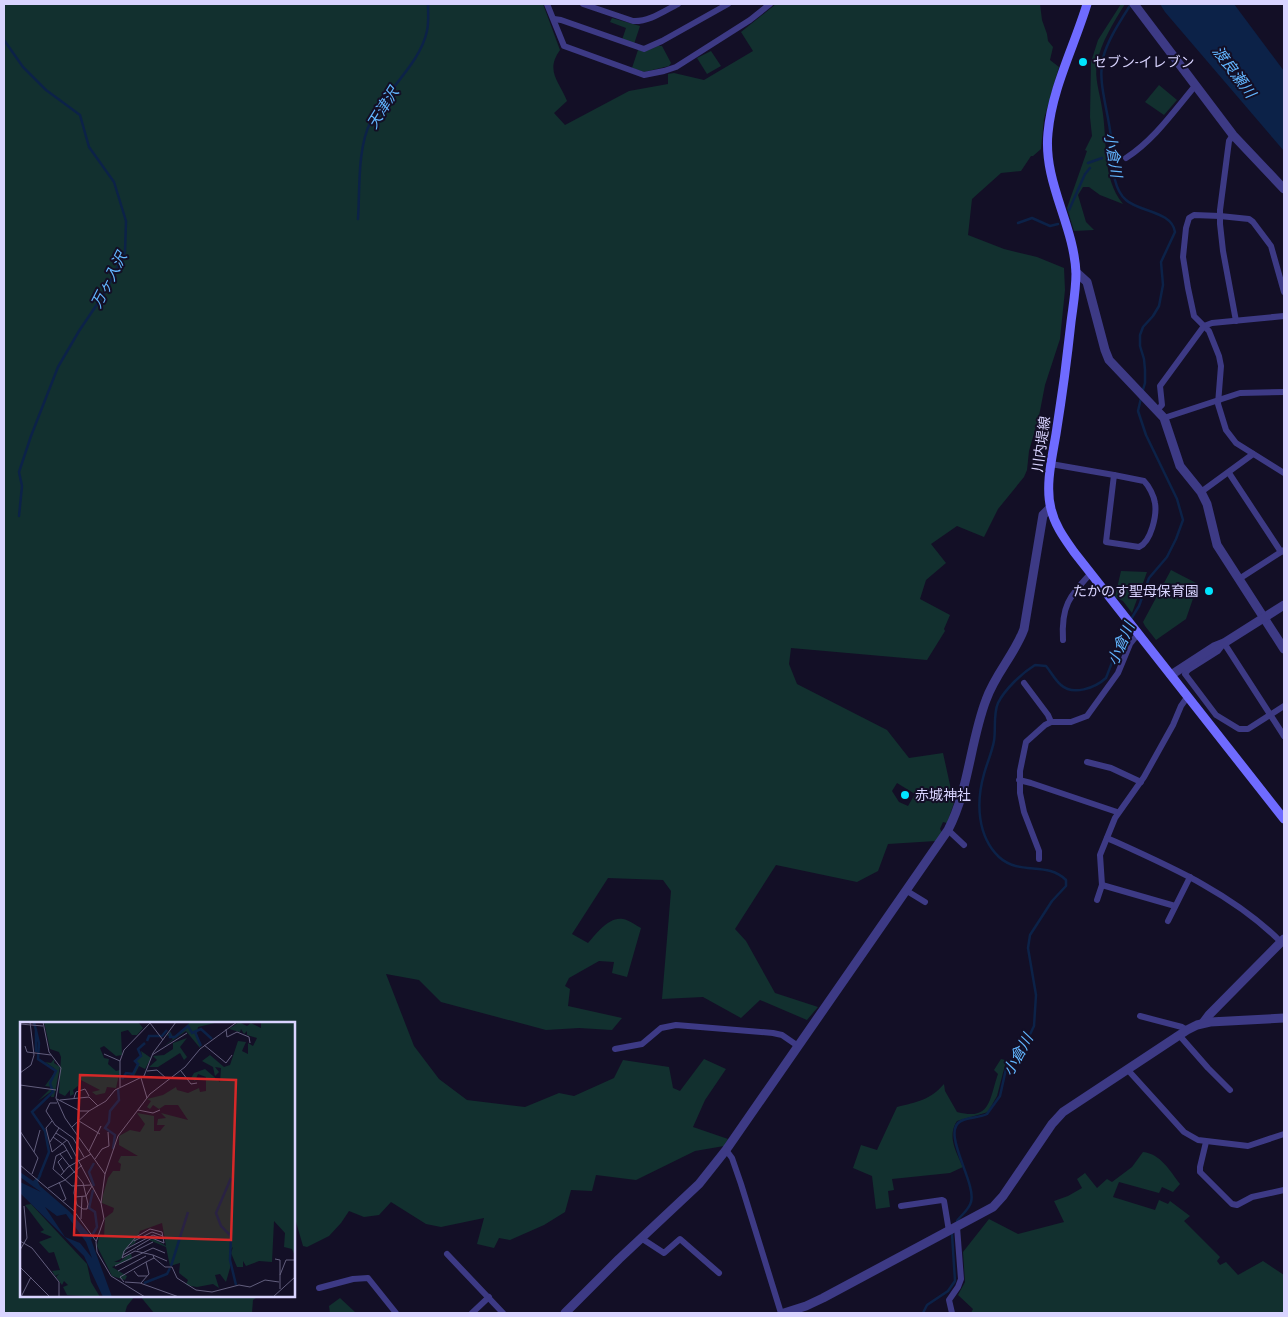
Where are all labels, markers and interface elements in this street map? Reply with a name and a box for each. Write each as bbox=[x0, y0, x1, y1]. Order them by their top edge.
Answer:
water label: 渡良瀬川 bbox=[1209, 43, 1260, 103]
place label: セブン-イレブン bbox=[1093, 54, 1194, 70]
marker: セブン-イレブン bbox=[1077, 56, 1089, 68]
water label: 天津沢 bbox=[363, 82, 404, 132]
water label: 小倉川 bbox=[1101, 131, 1126, 181]
water label: 万ヶ入沢 bbox=[87, 247, 132, 311]
street label: 川内堤線 bbox=[1029, 415, 1053, 473]
place label: たかのす聖母保育園 bbox=[1073, 583, 1199, 599]
marker: たかのす聖母保育園 bbox=[1203, 585, 1215, 597]
water label: 小倉川 bbox=[1104, 618, 1139, 668]
place label: 赤城神社 bbox=[915, 787, 971, 803]
marker: 赤城神社 bbox=[899, 789, 911, 801]
inset map bbox=[20, 1022, 295, 1297]
water label: 小倉川 bbox=[999, 1029, 1038, 1079]

